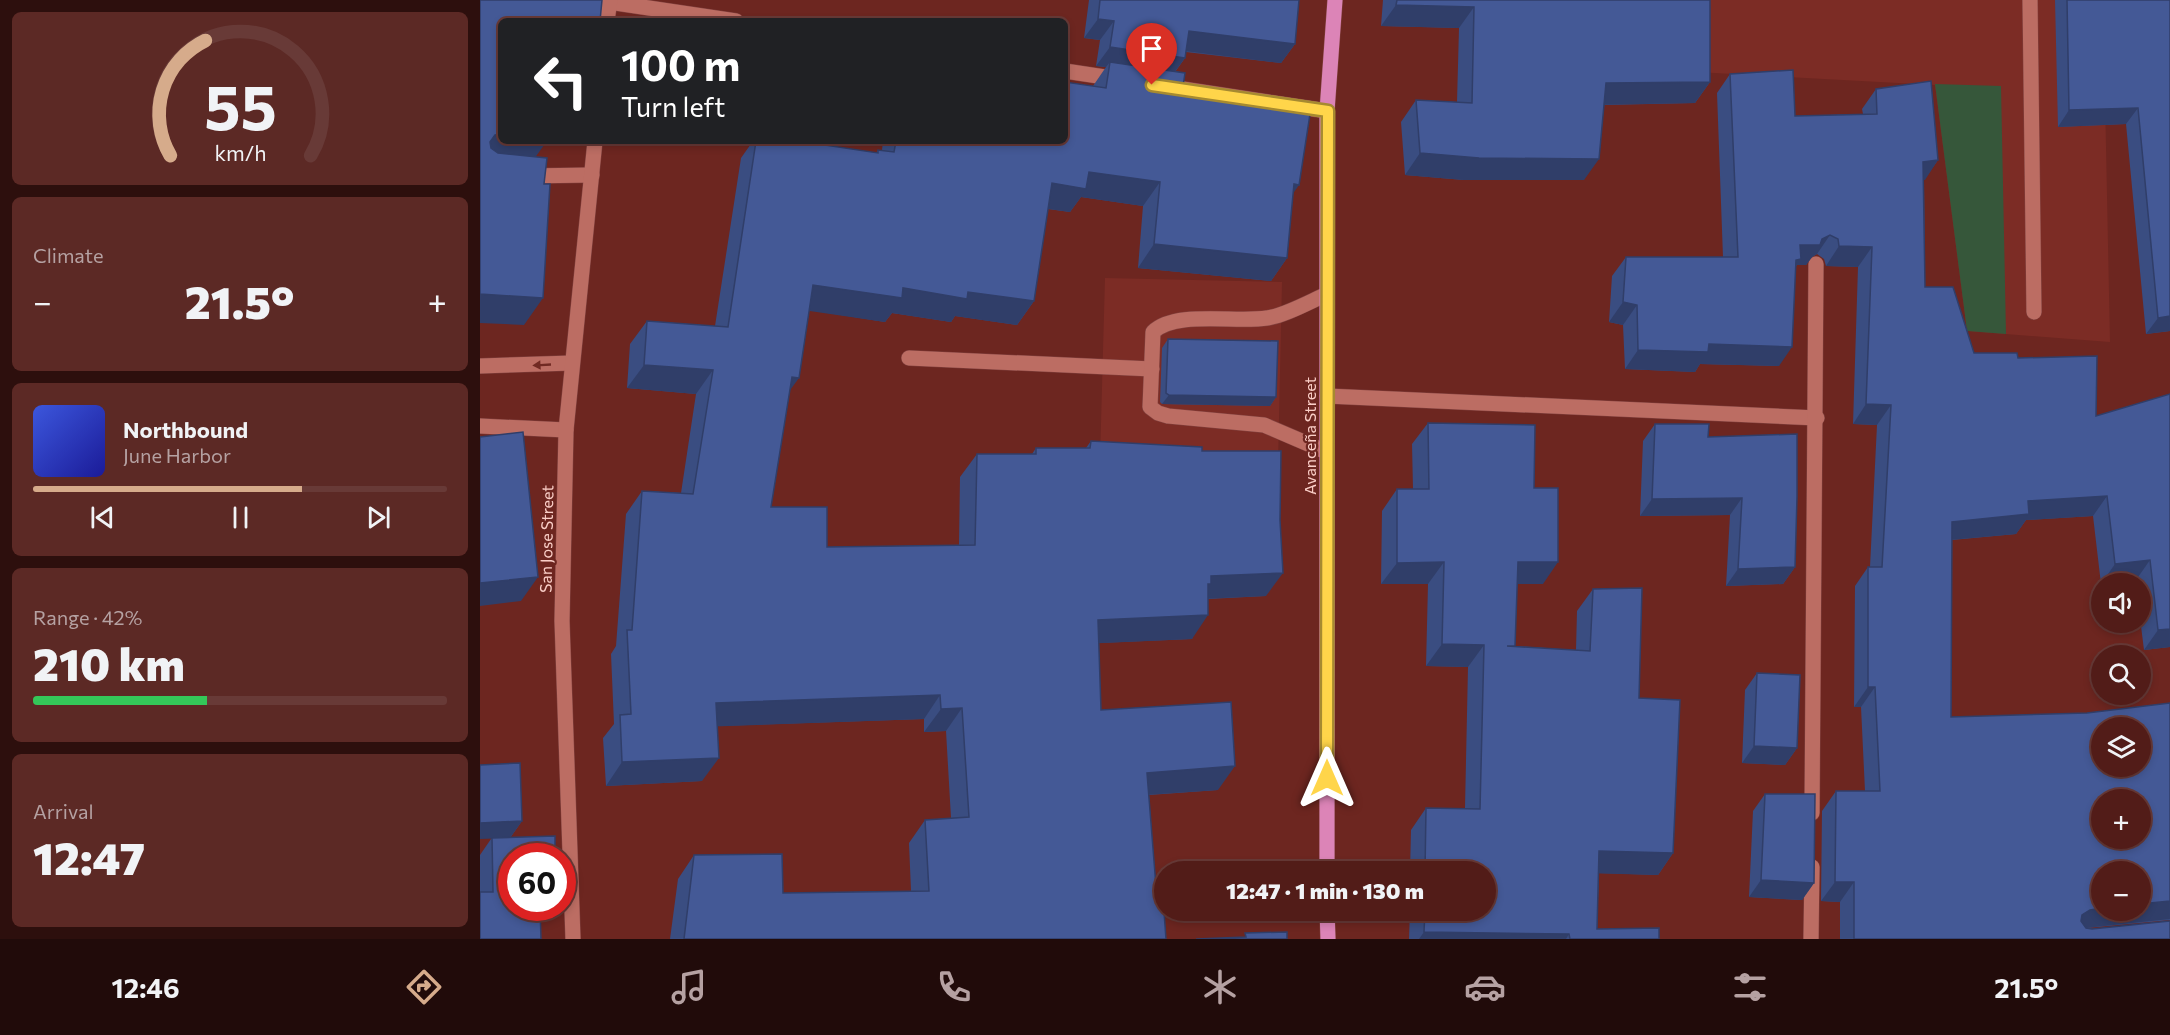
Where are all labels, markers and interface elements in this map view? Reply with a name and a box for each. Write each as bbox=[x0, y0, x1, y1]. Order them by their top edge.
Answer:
pin bbox=[1126, 23, 1177, 85]
icon: arrive bbox=[1135, 32, 1168, 65]
text: 100 m bbox=[621, 38, 741, 90]
icon: left bbox=[522, 42, 600, 120]
text: 55 bbox=[204, 67, 276, 143]
text: Turn left bbox=[621, 90, 725, 123]
text: km/h bbox=[214, 139, 266, 165]
text: Climate bbox=[33, 243, 103, 267]
text: 21.5° bbox=[185, 273, 295, 328]
text: − bbox=[33, 280, 52, 321]
text: + bbox=[428, 280, 447, 321]
one-way arrow bbox=[532, 360, 551, 369]
street label: Avanceña Street bbox=[1300, 376, 1319, 495]
text: Northbound bbox=[123, 416, 248, 443]
text: June Harbor bbox=[123, 443, 231, 467]
street label: San Jose Street bbox=[536, 484, 556, 593]
icon: previous bbox=[86, 501, 119, 534]
icon: pause bbox=[224, 501, 257, 534]
icon: next bbox=[362, 501, 395, 534]
map controls bbox=[2091, 573, 2151, 921]
button: sound bbox=[2091, 573, 2151, 633]
text: Range · 42% bbox=[33, 605, 142, 629]
text: 210 km bbox=[33, 635, 185, 690]
button: search bbox=[2091, 645, 2151, 705]
button: layers bbox=[2091, 717, 2151, 777]
position arrow bbox=[1295, 746, 1359, 810]
button: + bbox=[2091, 789, 2151, 849]
text: Arrival bbox=[33, 799, 94, 823]
text: 12:47 bbox=[33, 829, 145, 884]
speed limit sign: 60 bbox=[498, 843, 576, 921]
button: − bbox=[2091, 861, 2151, 921]
text: 12:47 · 1 min · 130 m bbox=[1226, 877, 1424, 904]
icon: directions bbox=[403, 966, 445, 1008]
icon: music bbox=[668, 966, 710, 1008]
icon: phone bbox=[933, 966, 975, 1008]
icon: climate bbox=[1199, 966, 1241, 1008]
icon: car bbox=[1464, 966, 1506, 1008]
icon: filters bbox=[1729, 966, 1771, 1008]
text: 12:46 bbox=[112, 971, 180, 1004]
text: 21.5° bbox=[1994, 971, 2058, 1004]

